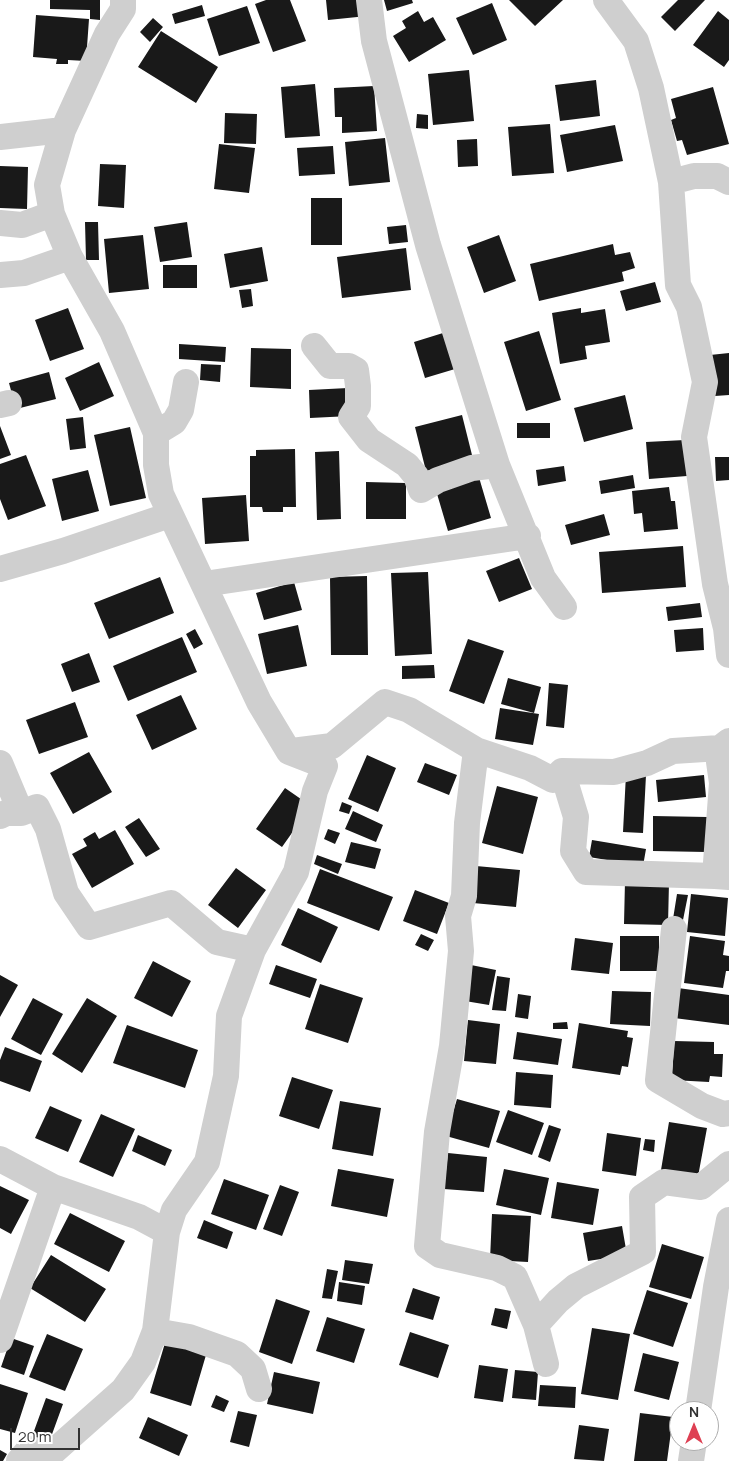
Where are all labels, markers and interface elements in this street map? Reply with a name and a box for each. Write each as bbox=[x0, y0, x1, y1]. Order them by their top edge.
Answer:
north arrow bbox=[669, 1401, 719, 1451]
text: N bbox=[689, 1402, 699, 1421]
scale bar bbox=[12, 1418, 82, 1450]
text: 20 m bbox=[18, 1426, 51, 1447]

